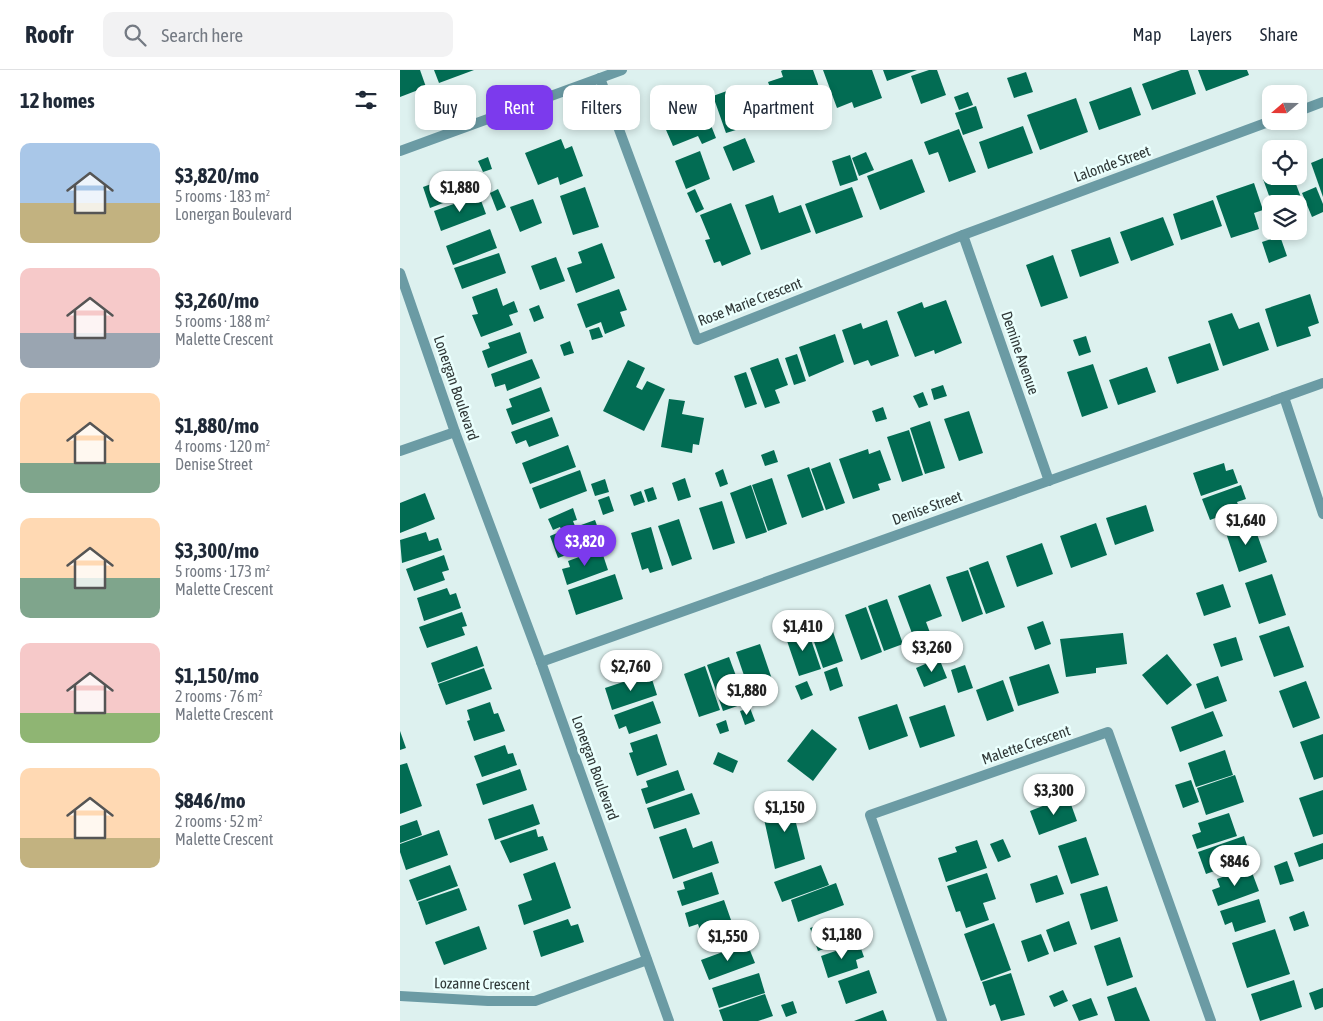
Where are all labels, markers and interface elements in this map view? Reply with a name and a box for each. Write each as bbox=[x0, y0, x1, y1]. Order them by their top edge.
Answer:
search box bbox=[103, 12, 453, 57]
text: Roofr bbox=[25, 21, 73, 48]
icon: search bbox=[121, 21, 149, 49]
text: Search here bbox=[161, 24, 243, 46]
text: Map bbox=[1132, 24, 1161, 45]
text: Layers bbox=[1189, 24, 1232, 45]
text: Share bbox=[1260, 24, 1298, 45]
chip: Buy bbox=[415, 85, 476, 130]
chip: Rent bbox=[486, 85, 553, 130]
chip: Filters bbox=[563, 85, 640, 130]
chip: New bbox=[650, 85, 715, 130]
chip: Apartment bbox=[725, 85, 832, 130]
north arrow bbox=[1262, 85, 1308, 130]
map controls bbox=[1262, 85, 1307, 240]
icon: filters bbox=[352, 86, 380, 114]
text: 12 homes bbox=[20, 88, 95, 112]
button: locate bbox=[1262, 140, 1307, 185]
street label: Lalonde Street bbox=[1071, 142, 1152, 185]
icon: home bbox=[60, 163, 120, 223]
text: $3,820/mo bbox=[175, 163, 259, 187]
pin: $1,880 bbox=[419, 170, 501, 213]
text: $1,880 bbox=[440, 178, 480, 196]
text: 5 rooms · 183 m² bbox=[175, 187, 270, 205]
button: layers bbox=[1262, 195, 1307, 240]
text: Lonergan Boulevard bbox=[175, 205, 292, 223]
street label: Rose Marie Crescent bbox=[696, 274, 804, 329]
icon: home bbox=[60, 288, 120, 348]
text: $3,260/mo bbox=[175, 288, 259, 312]
street label: Demine Avenue bbox=[998, 309, 1043, 397]
text: 5 rooms · 188 m² bbox=[175, 312, 270, 330]
text: Malette Crescent bbox=[175, 330, 273, 348]
street label: Lonergan Boulevard bbox=[431, 333, 482, 443]
icon: home bbox=[60, 413, 120, 473]
text: $1,880/mo bbox=[175, 413, 259, 437]
text: 4 rooms · 120 m² bbox=[175, 437, 270, 455]
text: Denise Street bbox=[175, 455, 253, 473]
street label: Denise Street bbox=[890, 487, 964, 528]
pin: $1,640 bbox=[1205, 504, 1287, 546]
text: $1,640 bbox=[1226, 511, 1266, 529]
pin: $3,820 bbox=[544, 524, 626, 567]
text: $3,820 bbox=[565, 532, 605, 550]
icon: home bbox=[60, 538, 120, 598]
text: $3,300/mo bbox=[175, 538, 259, 562]
text: 5 rooms · 173 m² bbox=[175, 562, 270, 580]
text: Malette Crescent bbox=[175, 580, 273, 598]
pin: $1,410 bbox=[762, 610, 844, 652]
text: $1,410 bbox=[783, 617, 823, 635]
pin: $3,260 bbox=[891, 630, 973, 673]
text: $3,260 bbox=[912, 638, 952, 656]
pin: $2,760 bbox=[590, 650, 672, 692]
text: $2,760 bbox=[611, 657, 651, 675]
icon: home bbox=[60, 663, 120, 723]
text: $1,150/mo bbox=[175, 663, 259, 687]
pin: $1,880 bbox=[706, 674, 788, 716]
text: $1,880 bbox=[727, 681, 767, 699]
text: 2 rooms · 76 m² bbox=[175, 687, 263, 705]
text: Malette Crescent bbox=[175, 705, 273, 723]
street label: Lonergan Boulevard bbox=[569, 713, 622, 822]
street label: Malette Crescent bbox=[979, 721, 1072, 768]
pin: $3,300 bbox=[1013, 774, 1095, 816]
text: $3,300 bbox=[1034, 781, 1074, 799]
icon: home bbox=[60, 788, 120, 848]
text: $846/mo bbox=[175, 788, 246, 812]
pin: $1,150 bbox=[744, 790, 826, 833]
text: $1,150 bbox=[765, 798, 805, 816]
text: 2 rooms · 52 m² bbox=[175, 812, 263, 830]
text: Malette Crescent bbox=[175, 830, 273, 848]
pin: $846 bbox=[1205, 844, 1265, 887]
text: $846 bbox=[1220, 852, 1250, 870]
pin: $1,180 bbox=[801, 918, 883, 960]
pin: $1,550 bbox=[687, 920, 769, 962]
text: $1,180 bbox=[822, 925, 862, 943]
text: $1,550 bbox=[708, 927, 748, 945]
street label: Lozanne Crescent bbox=[434, 974, 530, 993]

